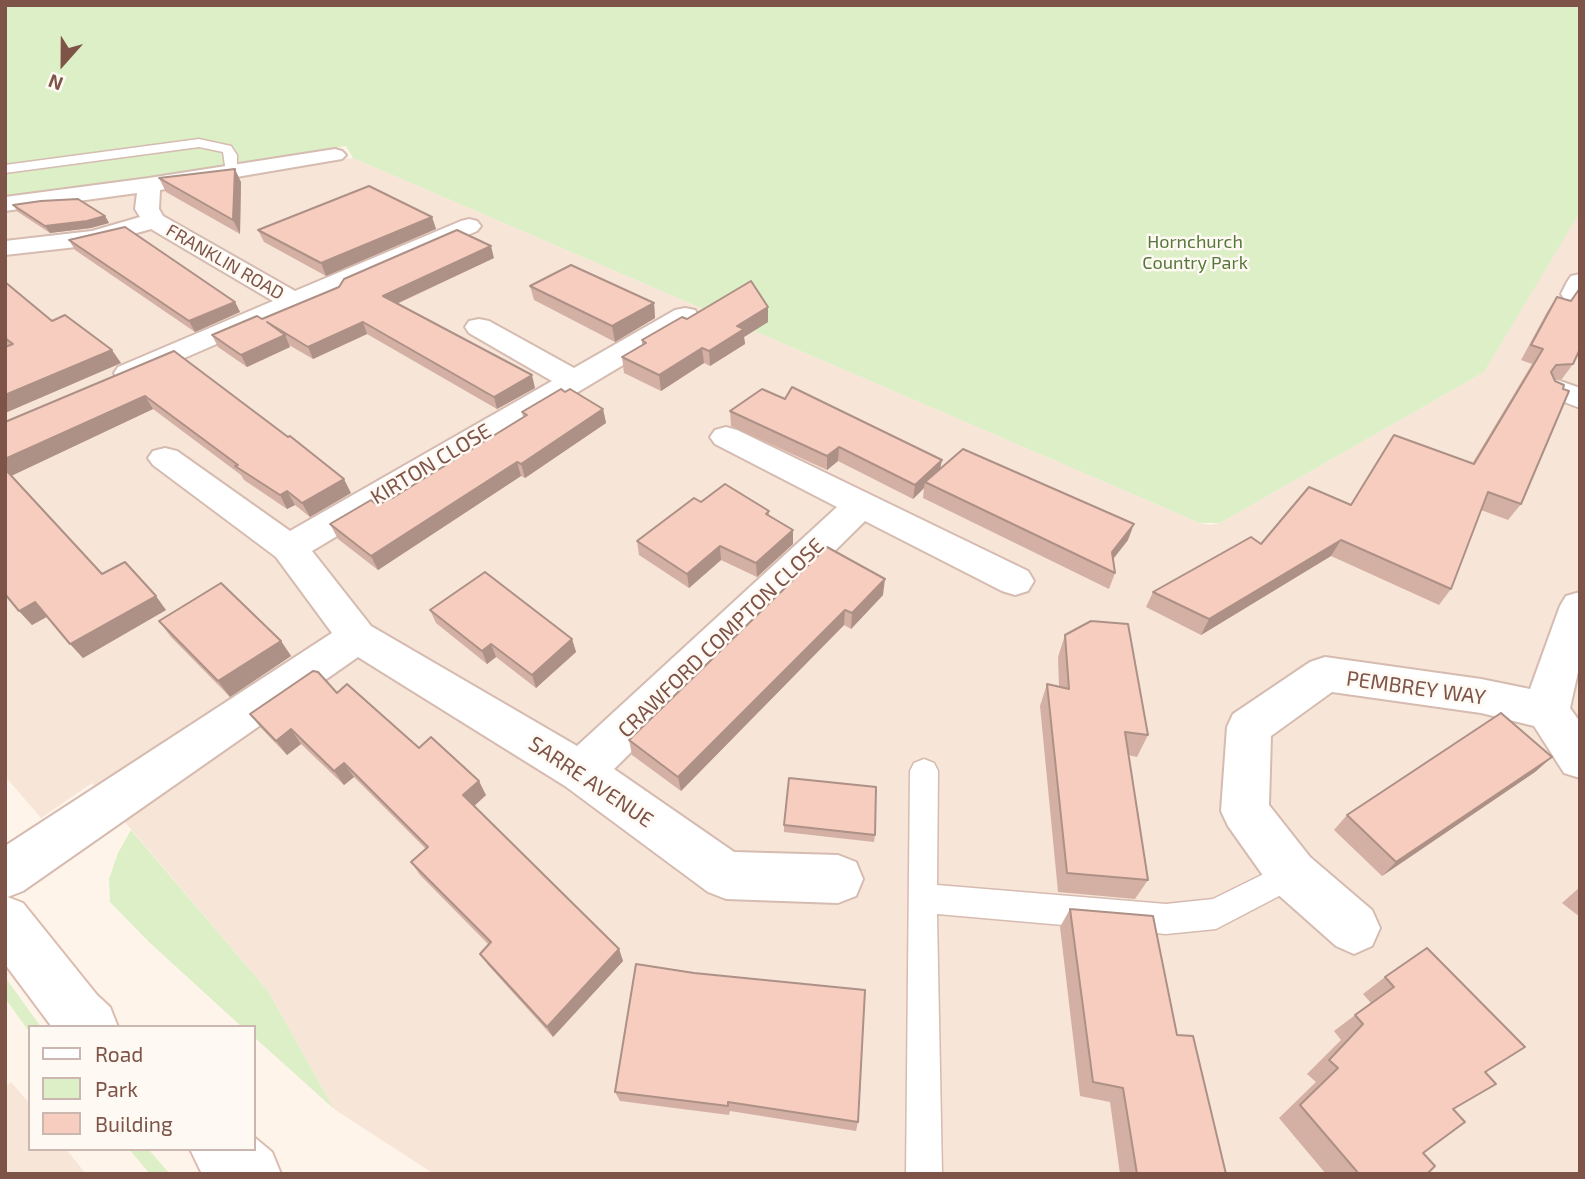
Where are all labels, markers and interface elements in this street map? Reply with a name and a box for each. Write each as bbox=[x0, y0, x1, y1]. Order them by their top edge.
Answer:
north arrow bbox=[28, 28, 98, 98]
text: N bbox=[45, 70, 66, 96]
street label: FRANKLIN ROAD bbox=[162, 220, 288, 304]
park label: Hornchurch Country Park bbox=[1142, 231, 1248, 274]
street label: KIRTON CLOSE bbox=[366, 418, 496, 510]
street label: CRAWFORD COMPTON CLOSE bbox=[613, 533, 829, 743]
street label: PEMBREY WAY bbox=[1345, 666, 1487, 710]
street label: SARRE AVENUE bbox=[524, 731, 658, 833]
legend bbox=[28, 1025, 256, 1151]
text: Road bbox=[95, 1041, 143, 1066]
text: Park bbox=[95, 1076, 138, 1101]
text: Building bbox=[95, 1111, 173, 1136]

